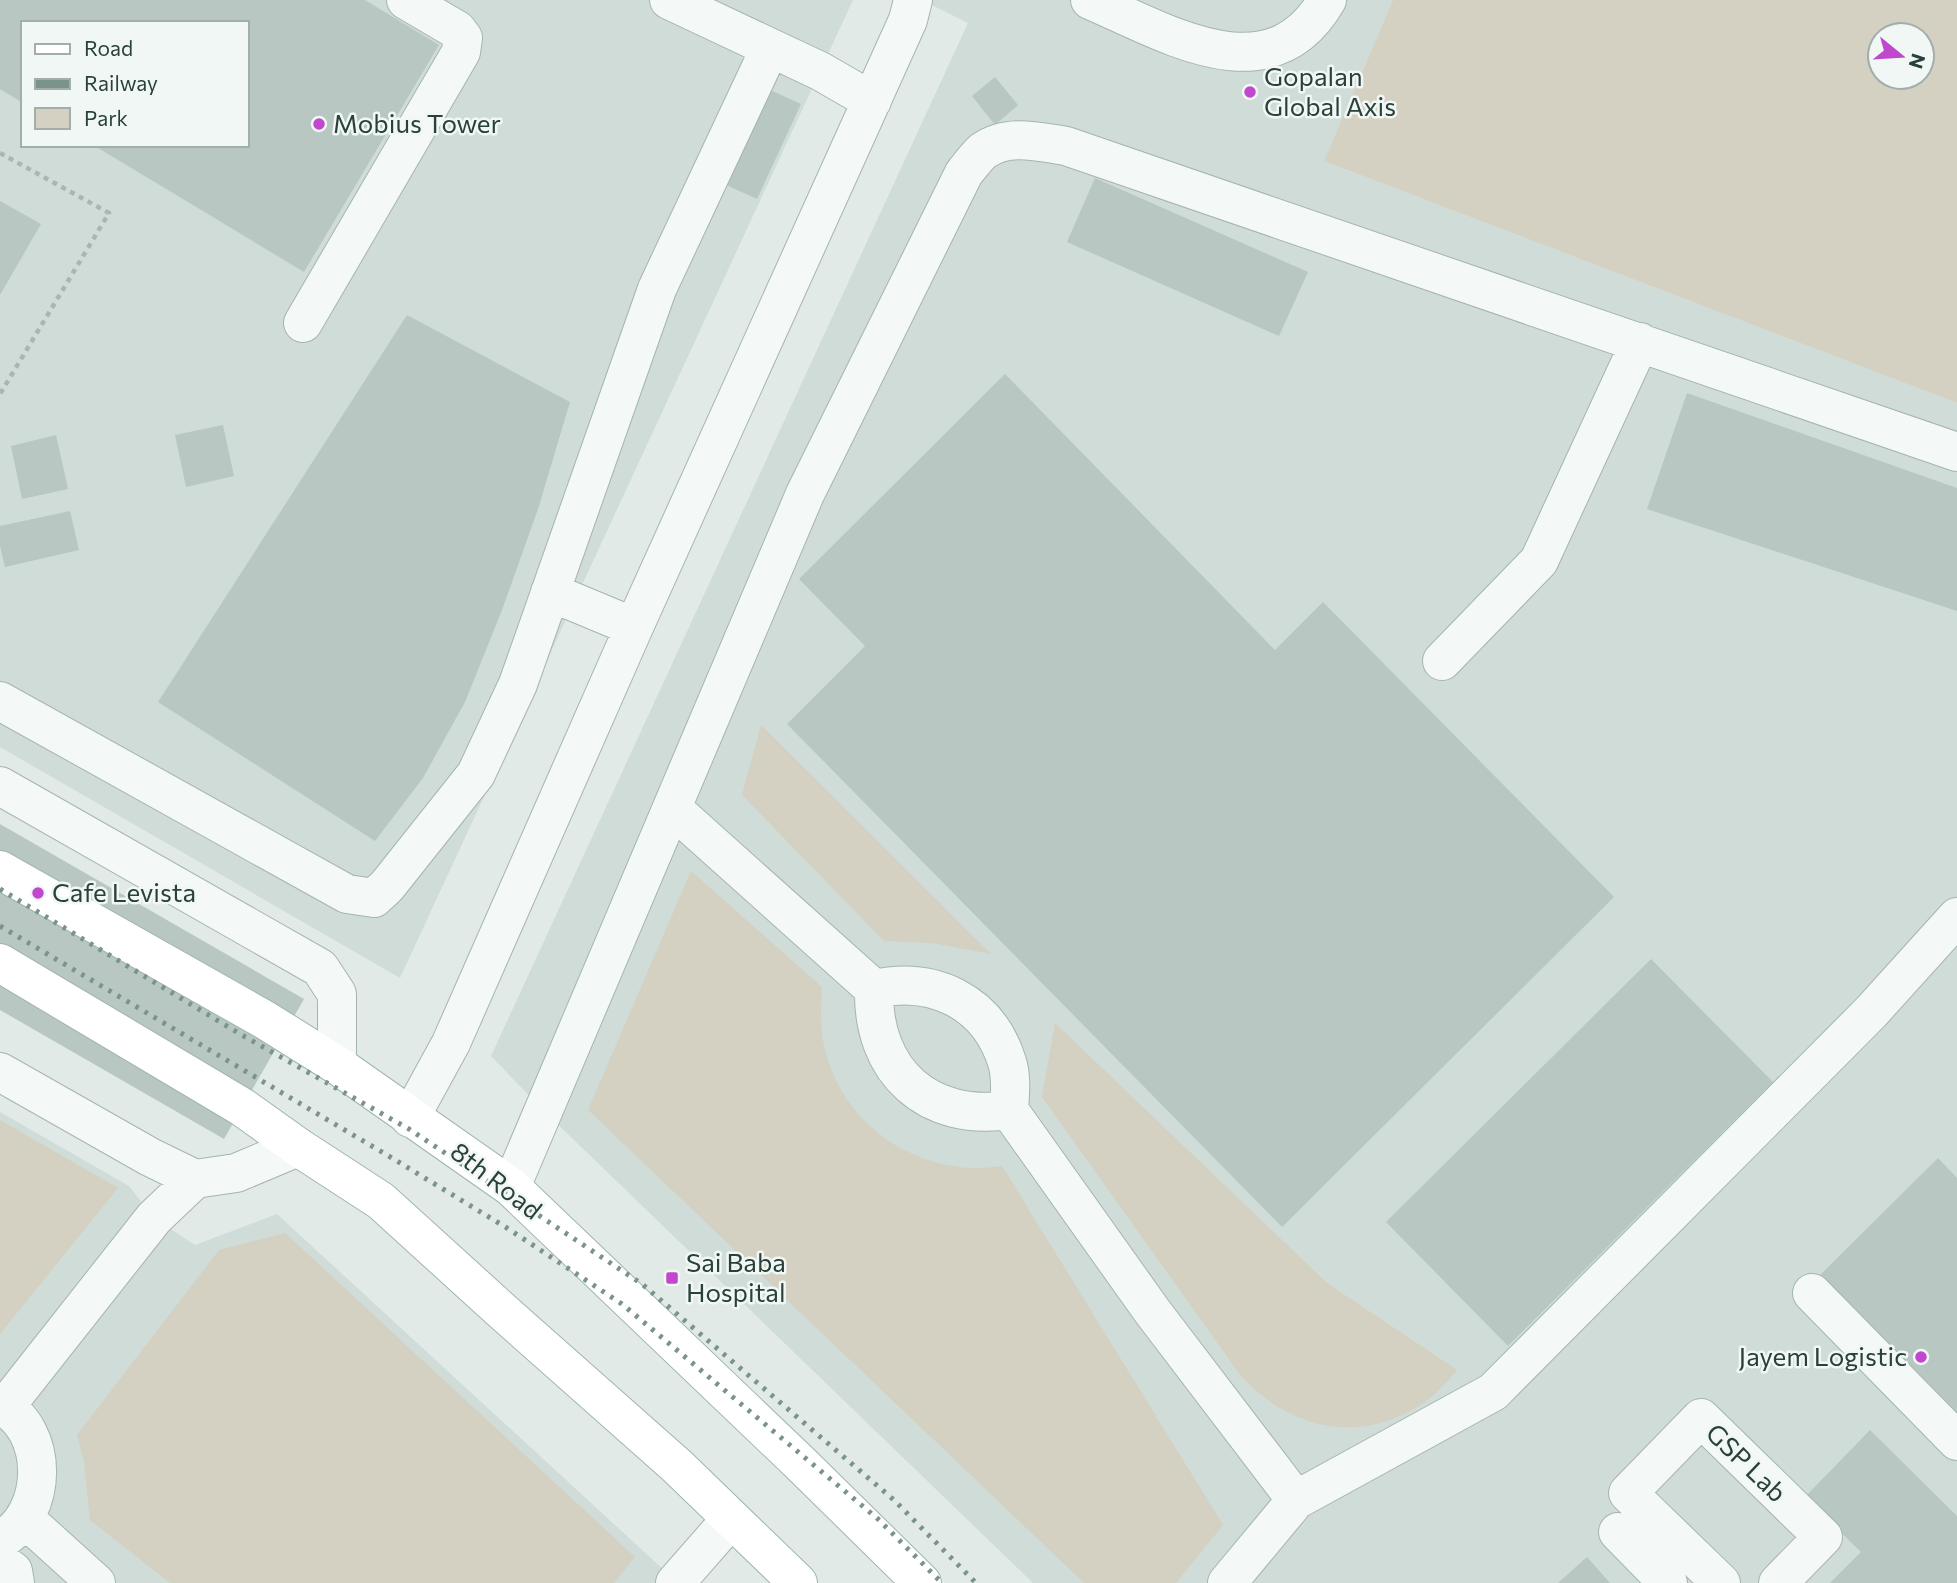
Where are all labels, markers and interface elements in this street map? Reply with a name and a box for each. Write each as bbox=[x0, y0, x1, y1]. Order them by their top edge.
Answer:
legend bbox=[21, 21, 248, 147]
north arrow bbox=[1866, 21, 1936, 91]
text: Road bbox=[84, 35, 133, 60]
text: N bbox=[1905, 51, 1931, 72]
place label: Gopalan Global Axis bbox=[1264, 60, 1396, 121]
text: Railway bbox=[84, 70, 158, 95]
marker: Gopalan Global Axis bbox=[1242, 84, 1258, 100]
text: Park bbox=[84, 105, 128, 130]
place label: Mobius Tower bbox=[333, 107, 501, 138]
marker: Mobius Tower bbox=[311, 116, 327, 132]
place label: Cafe Levista bbox=[52, 876, 196, 907]
marker: Cafe Levista bbox=[30, 885, 46, 901]
street label: 8th Road bbox=[445, 1135, 549, 1225]
place label: Sai Baba Hospital bbox=[686, 1246, 786, 1307]
marker: Sai Baba Hospital bbox=[664, 1270, 680, 1286]
place label: Jayem Logistic bbox=[1739, 1340, 1907, 1371]
marker: Jayem Logistic bbox=[1913, 1349, 1929, 1365]
street label: GSP Lab bbox=[1700, 1416, 1794, 1508]

